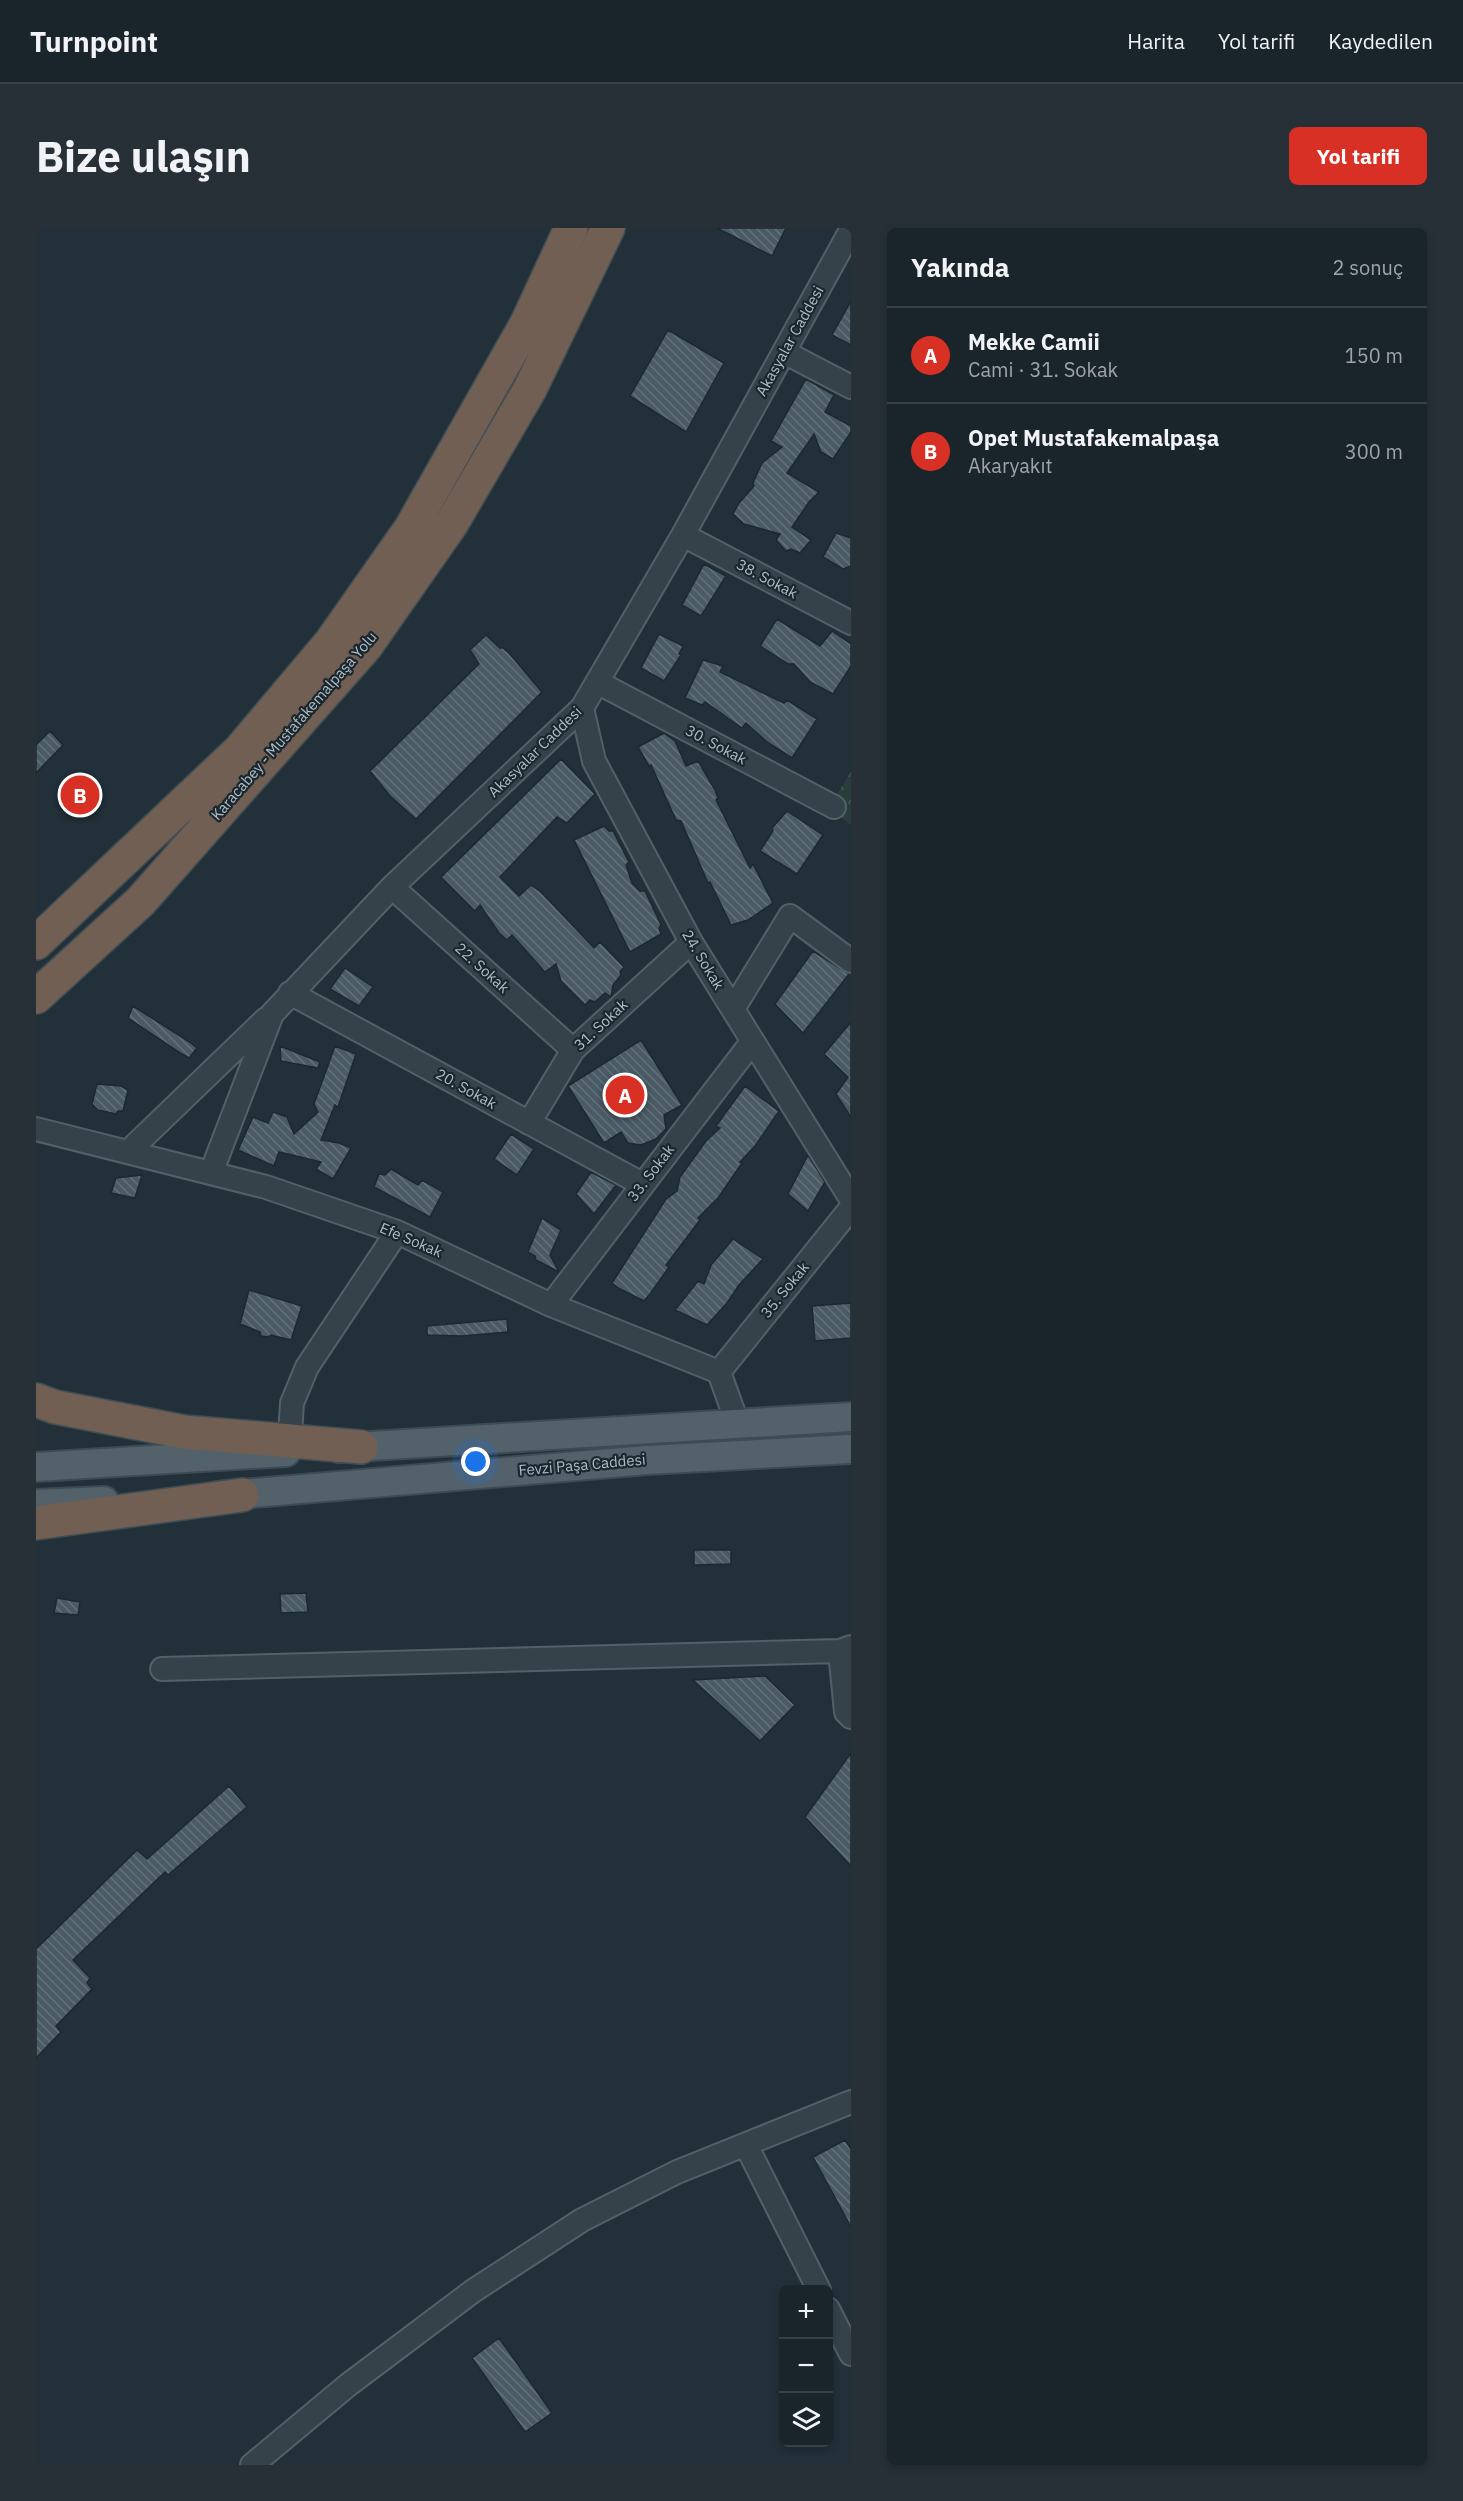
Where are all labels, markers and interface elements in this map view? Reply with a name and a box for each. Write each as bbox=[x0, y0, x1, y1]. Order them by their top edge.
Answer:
text: Turnpoint bbox=[30, 23, 158, 60]
text: Harita bbox=[1127, 27, 1185, 55]
text: Yol tarifi bbox=[1218, 27, 1295, 55]
text: Kaydedilen bbox=[1328, 27, 1433, 55]
button: Yol tarifi bbox=[1289, 127, 1427, 185]
text: Bize ulaşın bbox=[36, 129, 251, 184]
text: Yakında bbox=[911, 250, 1010, 284]
text: 2 sonuç bbox=[1333, 254, 1403, 281]
street label: Akasyalar Caddesi bbox=[751, 282, 828, 399]
text: Mekke Camii bbox=[968, 327, 1100, 356]
text: A bbox=[924, 342, 937, 369]
text: 150 m bbox=[1345, 342, 1403, 369]
text: Cami · 31. Sokak bbox=[968, 356, 1118, 383]
text: Opet Mustafakemalpaşa bbox=[968, 423, 1219, 452]
text: B bbox=[924, 438, 937, 465]
text: 300 m bbox=[1345, 438, 1403, 465]
text: Akaryakıt bbox=[968, 452, 1052, 479]
street label: 38. Sokak bbox=[733, 555, 801, 603]
street label: Karacabey - Mustafakemalpaşa Yolu bbox=[207, 628, 381, 824]
street label: Akasyalar Caddesi bbox=[484, 702, 585, 801]
street label: 30. Sokak bbox=[682, 721, 750, 769]
pin: B bbox=[60, 772, 99, 818]
street label: 24. Sokak bbox=[678, 926, 729, 993]
street label: 22. Sokak bbox=[451, 938, 513, 997]
street label: 31. Sokak bbox=[570, 995, 632, 1054]
street label: 20. Sokak bbox=[433, 1064, 500, 1113]
pin: A bbox=[606, 1072, 644, 1118]
street label: 33. Sokak bbox=[623, 1140, 678, 1205]
street label: Efe Sokak bbox=[377, 1218, 445, 1261]
street label: 35. Sokak bbox=[756, 1258, 813, 1321]
your location bbox=[461, 1447, 490, 1476]
street label: Fevzi Paşa Caddesi bbox=[518, 1449, 646, 1480]
map controls bbox=[779, 2285, 833, 2447]
button: + bbox=[779, 2285, 833, 2339]
button: − bbox=[779, 2339, 833, 2393]
button: layers bbox=[779, 2393, 833, 2447]

